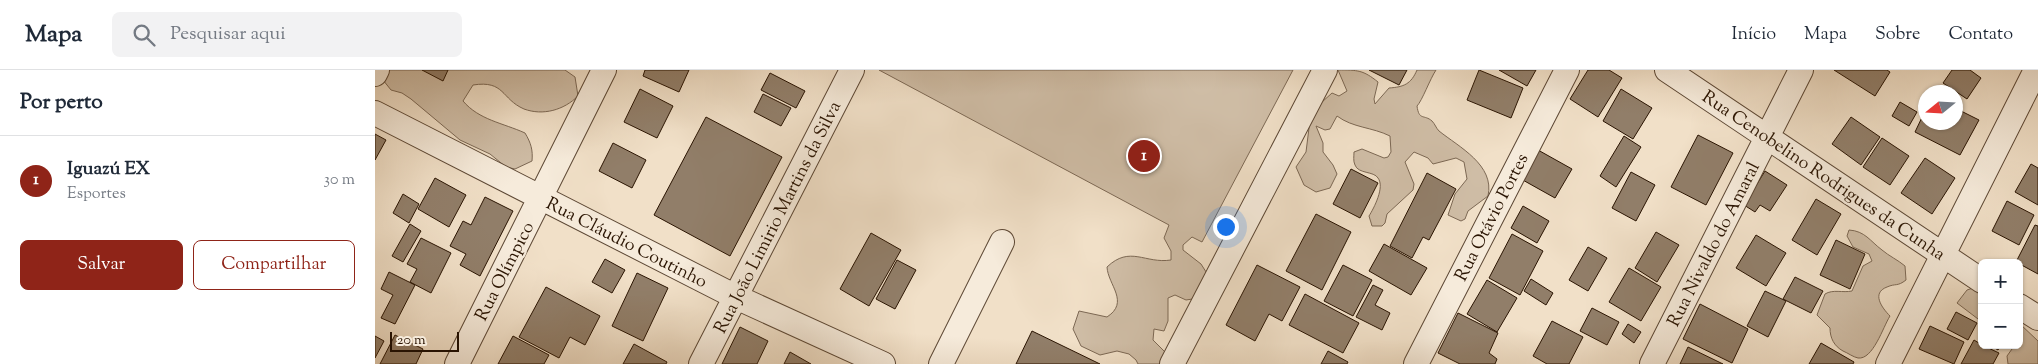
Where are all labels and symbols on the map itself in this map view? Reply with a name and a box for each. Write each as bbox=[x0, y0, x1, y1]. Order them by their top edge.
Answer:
street label: Rua Cenobelino Rodrigues da Cunha bbox=[1696, 85, 1950, 268]
north arrow bbox=[1918, 85, 1963, 130]
street label: Rua João Limirio Martins da Silva bbox=[709, 97, 849, 339]
pin: 1 bbox=[1128, 137, 1160, 175]
street label: Rua Otávio Portes bbox=[1449, 150, 1536, 286]
street label: Rua Nivaldo do Amaral bbox=[1662, 158, 1768, 332]
street label: Rua Cláudio Coutinho bbox=[541, 192, 711, 296]
your location bbox=[1213, 214, 1239, 240]
street label: Rua Olímpico bbox=[470, 218, 542, 326]
scale bar bbox=[390, 329, 459, 352]

